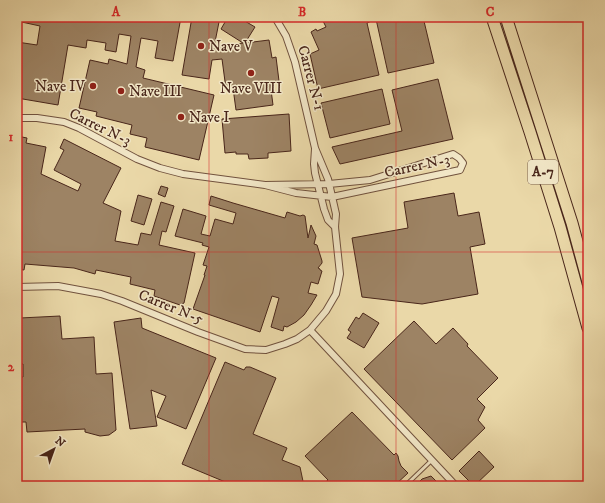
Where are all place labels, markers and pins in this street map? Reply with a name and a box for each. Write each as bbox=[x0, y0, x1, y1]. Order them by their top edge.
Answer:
place label: Nave V bbox=[209, 37, 253, 56]
marker: Nave V bbox=[196, 41, 206, 51]
marker: Nave VIII bbox=[246, 68, 256, 78]
place label: Nave IV bbox=[35, 77, 85, 96]
place label: Nave VIII bbox=[220, 79, 282, 98]
marker: Nave IV bbox=[88, 81, 98, 91]
place label: Nave III bbox=[129, 82, 182, 101]
marker: Nave III bbox=[116, 86, 126, 96]
place label: Nave I bbox=[189, 108, 229, 127]
marker: Nave I bbox=[176, 112, 186, 122]

